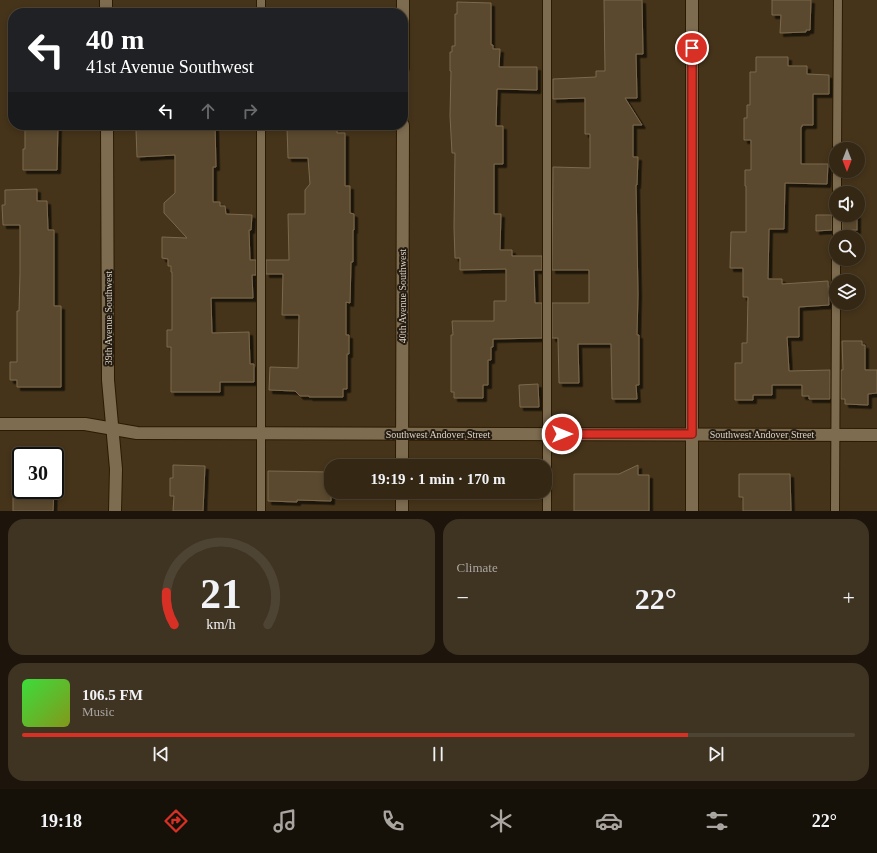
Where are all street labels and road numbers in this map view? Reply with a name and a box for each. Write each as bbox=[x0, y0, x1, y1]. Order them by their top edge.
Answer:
street label: 40th Avenue Southwest bbox=[397, 249, 408, 343]
street label: 39th Avenue Southwest bbox=[103, 271, 114, 365]
street label: Southwest Andover Street bbox=[386, 429, 490, 440]
street label: Southwest Andover Street bbox=[710, 429, 814, 440]

